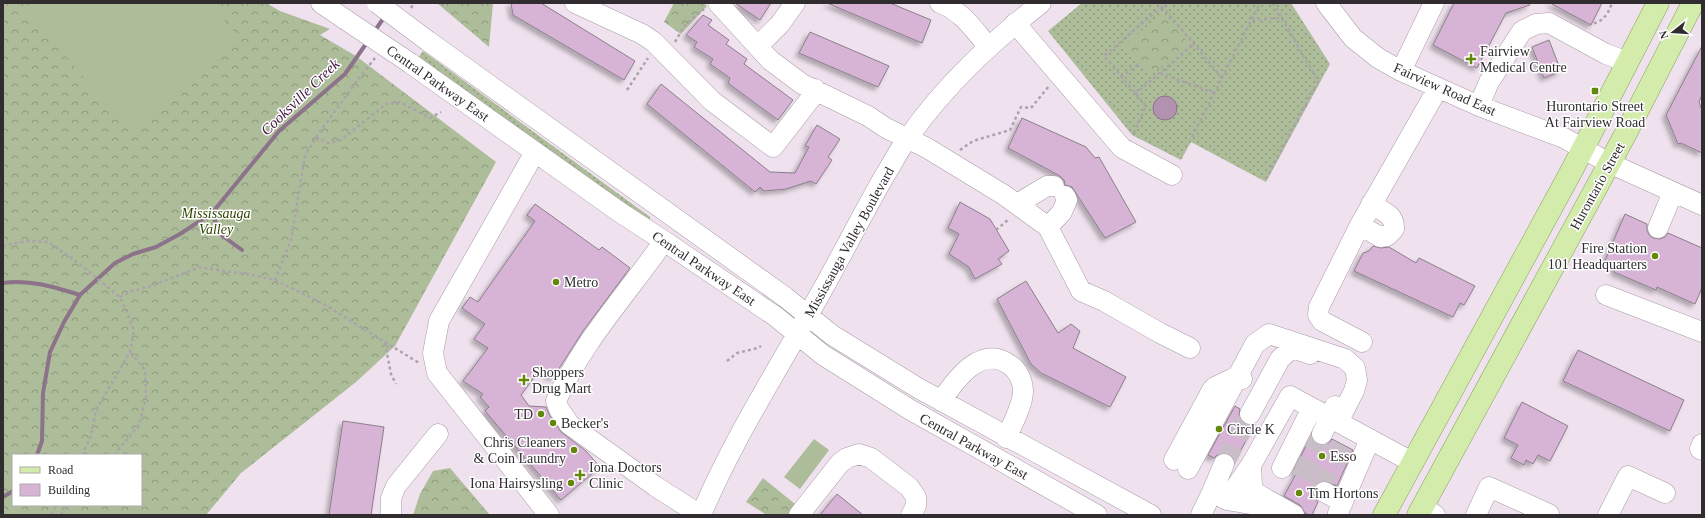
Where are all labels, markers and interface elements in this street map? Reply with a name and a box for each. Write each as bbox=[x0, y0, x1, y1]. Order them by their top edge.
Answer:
north arrow bbox=[1653, 12, 1693, 52]
text: N bbox=[1657, 29, 1670, 40]
street label: Central Parkway East bbox=[384, 42, 492, 124]
place label: Fairview Medical Centre bbox=[1480, 44, 1567, 75]
marker: Fairview Medical Centre bbox=[1465, 53, 1477, 65]
water label: Cooksville Creek bbox=[258, 55, 343, 138]
street label: Fairview Road East bbox=[1391, 60, 1498, 119]
marker: Hurontario Street At Fairview Road bbox=[1590, 86, 1600, 96]
place label: Hurontario Street At Fairview Road bbox=[1545, 99, 1645, 130]
street label: Hurontario Street bbox=[1567, 140, 1628, 233]
street label: Mississauga Valley Boulevard bbox=[802, 165, 897, 320]
park label: Mississauga Valley bbox=[180, 206, 251, 237]
street label: Central Parkway East bbox=[649, 228, 758, 309]
place label: Fire Station 101 Headquarters bbox=[1548, 241, 1647, 272]
marker: Fire Station 101 Headquarters bbox=[1650, 251, 1660, 261]
place label: Metro bbox=[564, 275, 598, 290]
marker: Metro bbox=[551, 277, 561, 287]
place label: Shoppers Drug Mart bbox=[532, 365, 592, 396]
marker: Shoppers Drug Mart bbox=[519, 375, 529, 385]
place label: TD bbox=[514, 407, 533, 422]
marker: TD bbox=[536, 409, 546, 419]
street label: Central Parkway East bbox=[917, 410, 1031, 482]
place label: Becker's bbox=[561, 416, 609, 431]
marker: Becker's bbox=[548, 418, 558, 428]
place label: Circle K bbox=[1227, 422, 1275, 437]
marker: Circle K bbox=[1214, 424, 1224, 434]
place label: Chris Cleaners & Coin Laundry bbox=[473, 435, 566, 466]
marker: Chris Cleaners & Coin Laundry bbox=[569, 445, 579, 455]
place label: Esso bbox=[1330, 449, 1356, 464]
marker: Esso bbox=[1317, 451, 1327, 461]
legend bbox=[12, 454, 142, 506]
place label: Iona Doctors Clinic bbox=[589, 460, 662, 491]
text: Road bbox=[48, 463, 73, 477]
marker: Iona Doctors Clinic bbox=[574, 469, 586, 481]
place label: Iona Hairsysling bbox=[470, 476, 563, 491]
marker: Iona Hairsysling bbox=[566, 478, 576, 488]
text: Building bbox=[48, 483, 90, 497]
place label: Tim Hortons bbox=[1307, 486, 1378, 501]
marker: Tim Hortons bbox=[1294, 488, 1304, 498]

